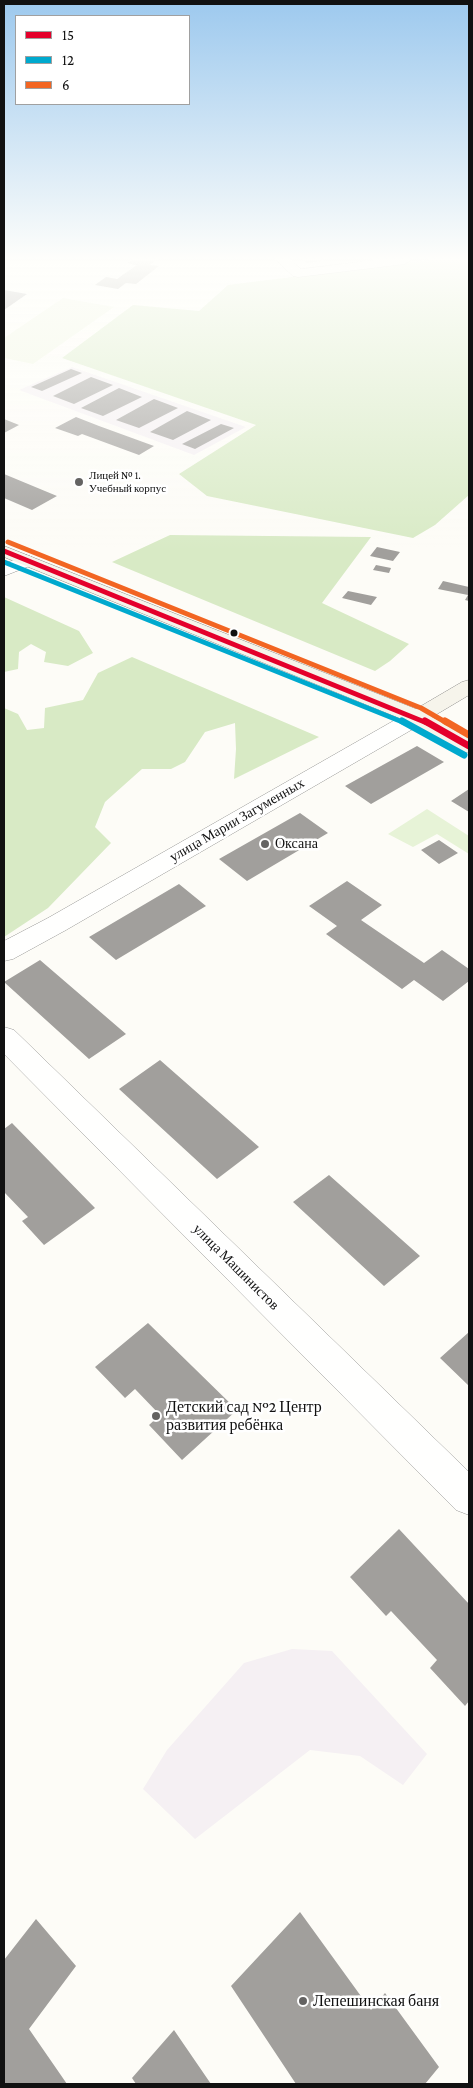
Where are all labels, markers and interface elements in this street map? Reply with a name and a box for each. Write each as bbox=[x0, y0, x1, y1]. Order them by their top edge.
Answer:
legend bbox=[15, 15, 190, 105]
text: 15 bbox=[62, 27, 74, 43]
text: 12 bbox=[62, 52, 74, 68]
text: 6 bbox=[62, 77, 70, 93]
place label: Лицей № 1. Учебный корпус bbox=[89, 469, 166, 495]
marker: Лицей № 1. Учебный корпус bbox=[73, 476, 85, 488]
unlabelled marker bbox=[229, 628, 239, 638]
street label: улица Марии Загуменных bbox=[167, 775, 307, 865]
place label: Оксана bbox=[275, 836, 318, 852]
marker: Оксана bbox=[259, 838, 271, 850]
street label: улица Машинистов bbox=[189, 1220, 283, 1314]
place label: Детский сад №2 Центр развития ребёнка bbox=[166, 1397, 322, 1435]
marker: Детский сад №2 Центр развития ребёнка bbox=[150, 1410, 162, 1422]
place label: Лепешинская баня bbox=[313, 1991, 439, 2011]
marker: Лепешинская баня bbox=[297, 1995, 309, 2007]

